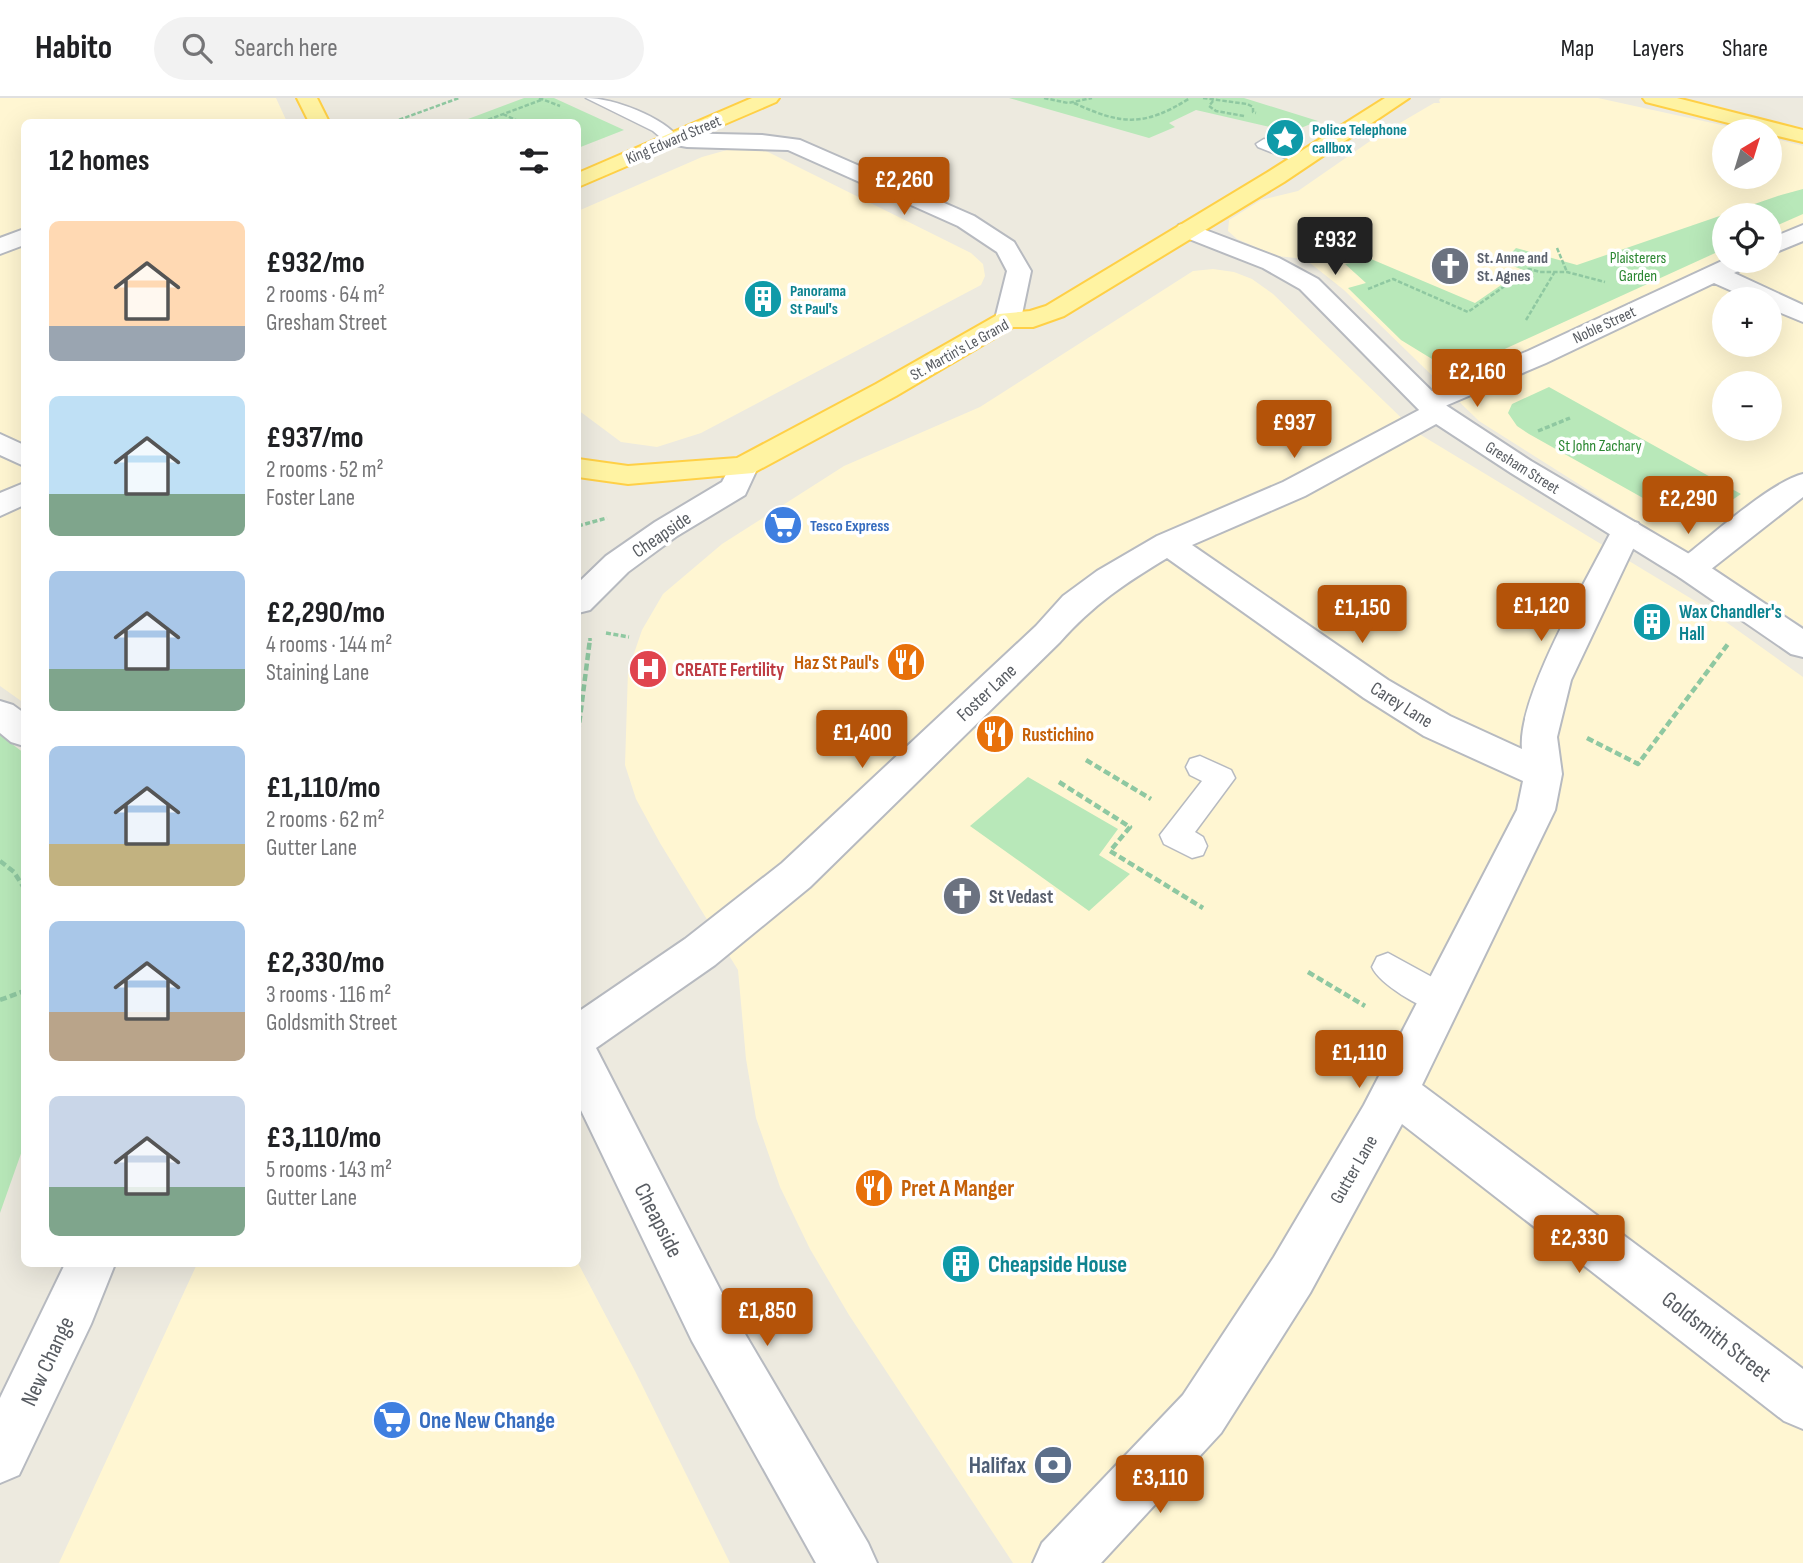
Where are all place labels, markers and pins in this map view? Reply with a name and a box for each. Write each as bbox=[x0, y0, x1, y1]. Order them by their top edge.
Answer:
place icon: Police Telephone callbox bbox=[1264, 117, 1306, 159]
place label: Police Telephone callbox bbox=[1312, 121, 1407, 158]
pin: £2,260 bbox=[847, 158, 961, 217]
pin: £932 bbox=[1294, 218, 1376, 277]
church icon: St. Anne and St. Agnes bbox=[1429, 245, 1471, 287]
place label: St. Anne and St. Agnes bbox=[1477, 249, 1548, 286]
building icon: Panorama St Paul's bbox=[742, 278, 784, 320]
place label: Panorama St Paul's bbox=[790, 282, 846, 319]
pin: £2,160 bbox=[1420, 350, 1534, 409]
pin: £937 bbox=[1253, 400, 1335, 460]
pin: £2,290 bbox=[1631, 476, 1745, 536]
supermarket icon: Tesco Express bbox=[762, 504, 804, 546]
place label: Tesco Express bbox=[810, 517, 889, 536]
pin: £1,120 bbox=[1484, 584, 1598, 643]
pin: £1,150 bbox=[1305, 586, 1419, 645]
building icon: Wax Chandler's Hall bbox=[1631, 601, 1673, 643]
place label: Wax Chandler's Hall bbox=[1679, 601, 1782, 646]
restaurant icon: Haz St Paul's bbox=[885, 641, 927, 683]
hospital icon: CREATE Fertility bbox=[627, 648, 669, 690]
place label: Haz St Paul's bbox=[794, 652, 879, 675]
place label: CREATE Fertility bbox=[675, 659, 784, 682]
pin: £1,400 bbox=[805, 710, 919, 770]
restaurant icon: Rustichino bbox=[974, 713, 1016, 755]
place label: Rustichino bbox=[1022, 724, 1094, 747]
church icon: St Vedast bbox=[941, 875, 983, 917]
place label: St Vedast bbox=[989, 886, 1053, 909]
pin: £1,110 bbox=[1302, 1030, 1416, 1090]
restaurant icon: Pret A Manger bbox=[853, 1167, 895, 1209]
place label: Pret A Manger bbox=[901, 1175, 1014, 1203]
pin: £2,330 bbox=[1522, 1216, 1636, 1275]
building icon: Cheapside House bbox=[940, 1243, 982, 1285]
place label: Cheapside House bbox=[988, 1251, 1127, 1279]
pin: £1,850 bbox=[710, 1288, 824, 1348]
supermarket icon: One New Change bbox=[371, 1399, 413, 1441]
place label: One New Change bbox=[419, 1407, 555, 1435]
bank icon: Halifax bbox=[1032, 1444, 1074, 1486]
place label: Halifax bbox=[969, 1452, 1026, 1480]
pin: £3,110 bbox=[1103, 1456, 1217, 1515]

